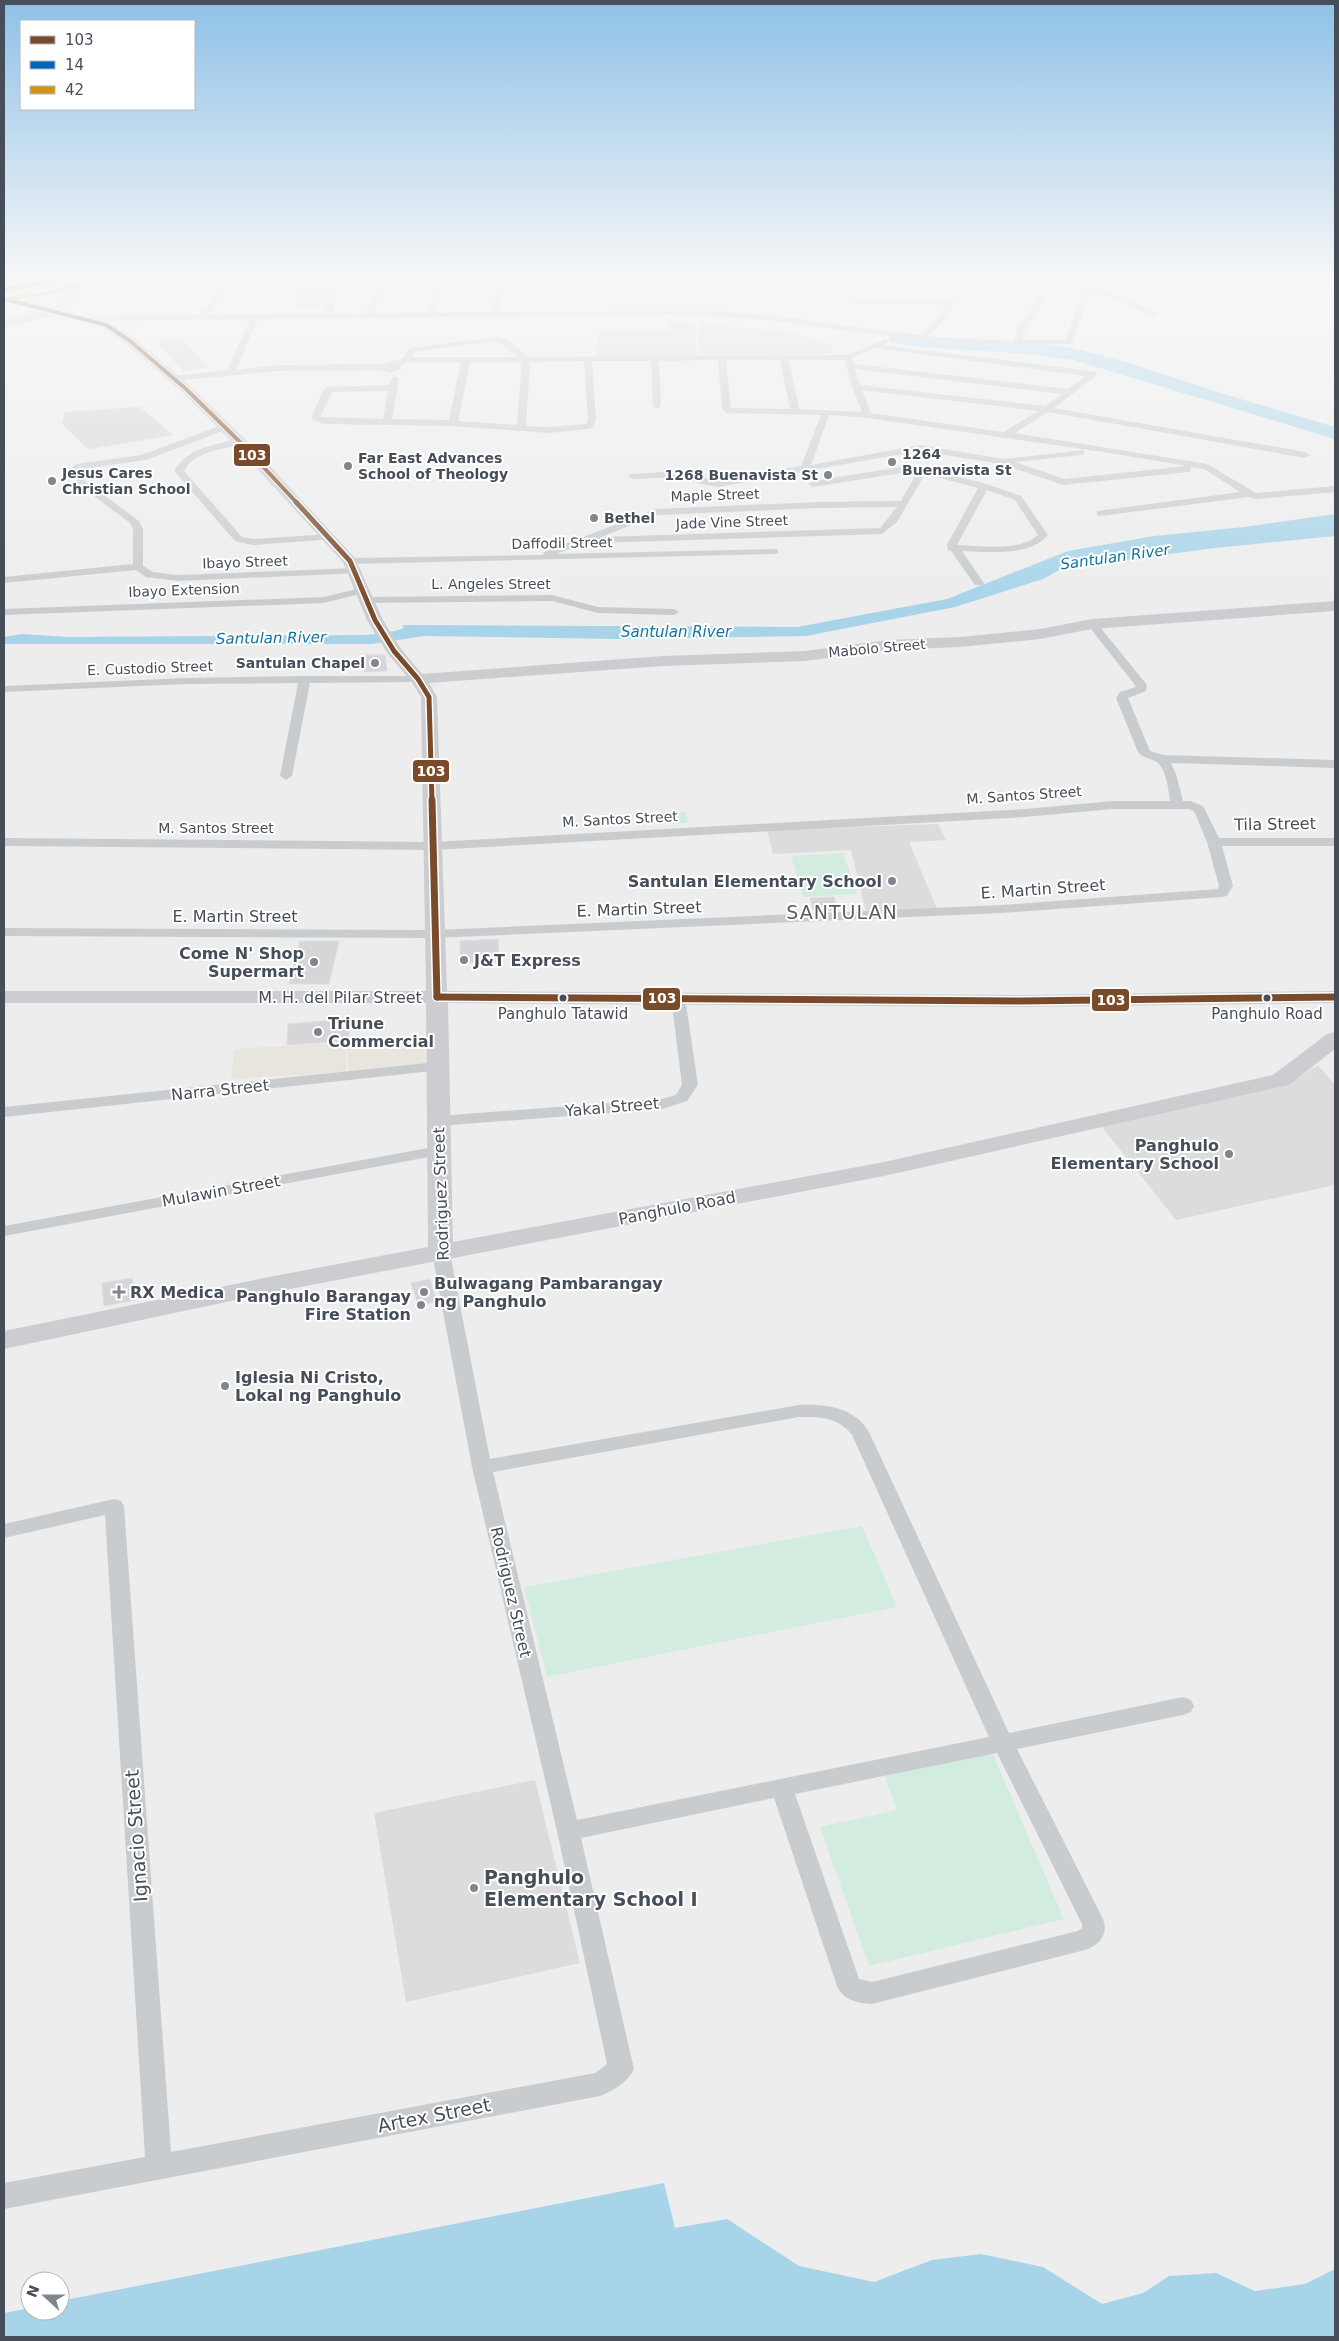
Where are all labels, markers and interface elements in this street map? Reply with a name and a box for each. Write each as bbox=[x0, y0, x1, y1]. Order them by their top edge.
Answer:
legend bbox=[20, 20, 195, 110]
text: 103 bbox=[65, 31, 94, 49]
text: 14 bbox=[65, 56, 84, 74]
text: 42 bbox=[65, 81, 84, 99]
line badge: 103 bbox=[233, 443, 271, 467]
place label: 1264 Buenavista St bbox=[902, 446, 1012, 478]
text: 103 bbox=[237, 447, 267, 463]
place label: Far East Advances School of Theology bbox=[358, 450, 508, 482]
marker: 1264 Buenavista St bbox=[886, 456, 898, 468]
marker: Far East Advances School of Theology bbox=[342, 460, 354, 472]
place label: Jesus Cares Christian School bbox=[61, 465, 190, 497]
place label: 1268 Buenavista St bbox=[665, 467, 818, 483]
marker: 1268 Buenavista St bbox=[822, 469, 834, 481]
marker: Jesus Cares Christian School bbox=[46, 475, 58, 487]
street label: Maple Street bbox=[670, 485, 760, 505]
place label: Bethel bbox=[604, 510, 655, 526]
marker: Bethel bbox=[588, 512, 600, 524]
street label: Jade Vine Street bbox=[675, 512, 789, 532]
street label: Daffodil Street bbox=[511, 534, 613, 552]
water label: Santulan River bbox=[1059, 540, 1172, 574]
street label: Ibayo Street bbox=[202, 552, 288, 571]
street label: L. Angeles Street bbox=[431, 576, 551, 592]
street label: Ibayo Extension bbox=[128, 580, 240, 600]
water label: Santulan River bbox=[621, 623, 732, 641]
water label: Santulan River bbox=[216, 628, 327, 648]
street label: Mabolo Street bbox=[828, 636, 927, 660]
place label: Santulan Chapel bbox=[236, 655, 365, 671]
marker: Santulan Chapel bbox=[369, 657, 381, 669]
street label: E. Custodio Street bbox=[87, 658, 214, 678]
line badge: 103 bbox=[412, 759, 450, 783]
text: 103 bbox=[416, 763, 446, 779]
street label: M. Santos Street bbox=[966, 783, 1083, 807]
street label: M. Santos Street bbox=[562, 808, 679, 830]
street label: Tila Street bbox=[1233, 814, 1316, 834]
street label: M. Santos Street bbox=[158, 820, 274, 836]
place label: Santulan Elementary School bbox=[628, 872, 882, 891]
marker: Santulan Elementary School bbox=[886, 875, 898, 887]
street label: E. Martin Street bbox=[980, 875, 1106, 903]
street label: E. Martin Street bbox=[576, 897, 702, 921]
district label: SANTULAN bbox=[786, 901, 898, 923]
street label: E. Martin Street bbox=[172, 907, 298, 926]
place label: Come N' Shop Supermart bbox=[179, 944, 304, 981]
place label: J&T Express bbox=[473, 951, 581, 970]
marker: J&T Express bbox=[458, 954, 470, 966]
marker: Come N' Shop Supermart bbox=[308, 956, 320, 968]
line badge: 103 bbox=[642, 987, 681, 1011]
street label: M. H. del Pilar Street bbox=[258, 988, 422, 1007]
line badge: 103 bbox=[1091, 988, 1130, 1012]
text: 103 bbox=[647, 990, 677, 1006]
text: 103 bbox=[1096, 992, 1126, 1008]
marker: Panghulo Tatawid bbox=[558, 993, 568, 1003]
marker: Panghulo Road bbox=[1262, 993, 1272, 1003]
place label: Panghulo Tatawid bbox=[498, 1005, 628, 1023]
place label: Panghulo Road bbox=[1211, 1005, 1323, 1023]
place label: Triune Commercial bbox=[328, 1014, 434, 1051]
marker: Triune Commercial bbox=[312, 1026, 324, 1038]
street label: Narra Street bbox=[170, 1075, 270, 1105]
street label: Yakal Street bbox=[563, 1093, 660, 1121]
street label: Rodriguez Street bbox=[429, 1127, 453, 1261]
place label: Panghulo Elementary School bbox=[1051, 1136, 1219, 1173]
marker: Panghulo Elementary School bbox=[1223, 1148, 1235, 1160]
street label: Mulawin Street bbox=[160, 1171, 282, 1211]
street label: Panghulo Road bbox=[617, 1187, 737, 1229]
place label: Bulwagang Pambarangay ng Panghulo bbox=[434, 1274, 663, 1311]
place label: RX Medica bbox=[130, 1283, 224, 1302]
marker: RX Medica bbox=[112, 1285, 126, 1299]
marker: Bulwagang Pambarangay ng Panghulo bbox=[418, 1286, 430, 1298]
place label: Panghulo Barangay Fire Station bbox=[236, 1287, 412, 1324]
marker: Panghulo Barangay Fire Station bbox=[415, 1299, 427, 1311]
place label: Iglesia Ni Cristo, Lokal ng Panghulo bbox=[235, 1368, 401, 1405]
marker: Iglesia Ni Cristo, Lokal ng Panghulo bbox=[219, 1380, 231, 1392]
street label: Rodriguez Street bbox=[487, 1525, 535, 1659]
street label: Ignacio Street bbox=[120, 1769, 152, 1903]
place label: Panghulo Elementary School I bbox=[484, 1866, 698, 1910]
marker: Panghulo Elementary School I bbox=[468, 1882, 480, 1894]
street label: Artex Street bbox=[376, 2093, 492, 2137]
north arrow bbox=[20, 2271, 70, 2321]
text: N bbox=[23, 2283, 42, 2300]

